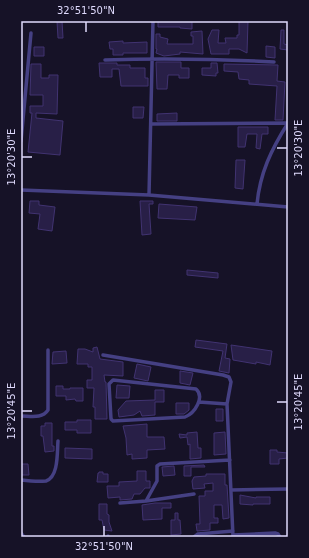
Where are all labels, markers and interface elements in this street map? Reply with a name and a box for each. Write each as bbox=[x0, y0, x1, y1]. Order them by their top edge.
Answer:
text: 32°51'50"N bbox=[57, 5, 115, 16]
text: 13°20'30"E bbox=[293, 120, 304, 176]
text: 13°20'30"E bbox=[6, 129, 17, 185]
text: 13°20'45"E bbox=[293, 374, 304, 430]
text: 13°20'45"E bbox=[6, 383, 17, 439]
text: 32°51'50"N bbox=[75, 541, 133, 552]

